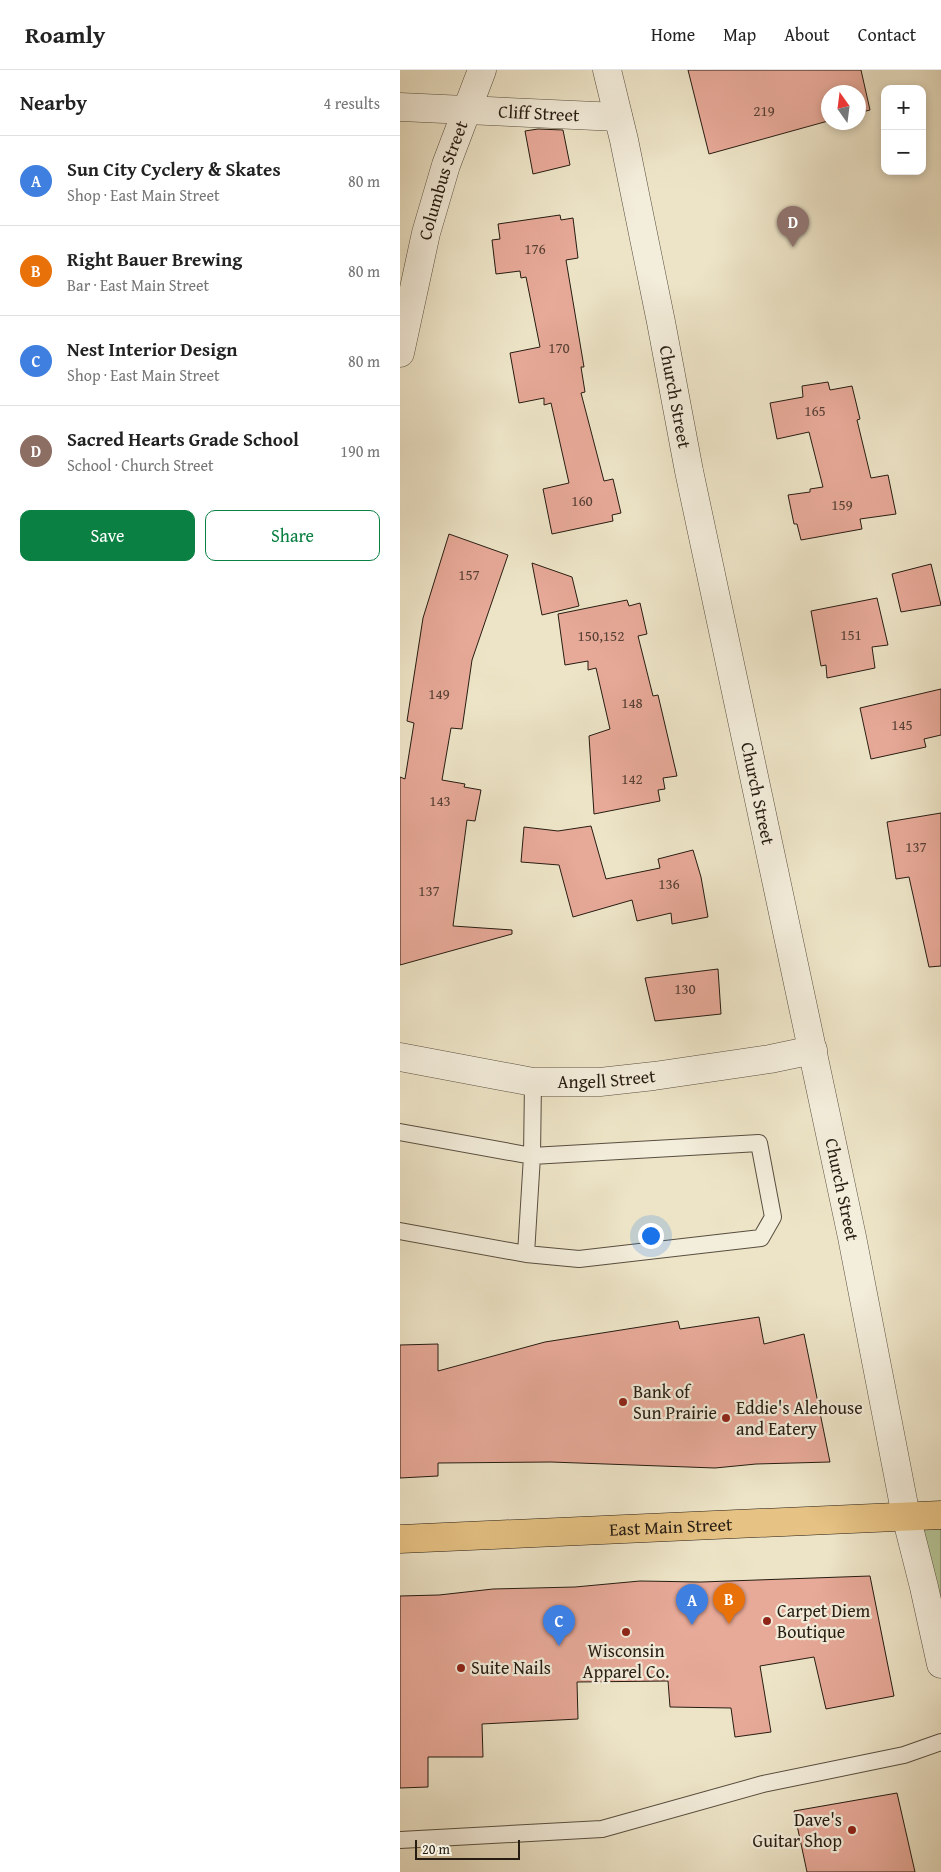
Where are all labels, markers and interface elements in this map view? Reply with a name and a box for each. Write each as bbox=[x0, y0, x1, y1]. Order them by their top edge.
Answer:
text: Roamly bbox=[25, 17, 105, 52]
text: Home bbox=[651, 21, 695, 48]
text: Map bbox=[723, 21, 756, 48]
text: About bbox=[784, 21, 830, 48]
text: Contact bbox=[858, 21, 916, 48]
north arrow bbox=[821, 85, 866, 130]
map controls bbox=[881, 85, 926, 175]
button: + bbox=[881, 85, 926, 130]
text: Nearby bbox=[20, 87, 87, 118]
text: 4 results bbox=[323, 91, 380, 115]
street label: Cliff Street bbox=[498, 98, 581, 128]
house number: 219 bbox=[753, 100, 775, 121]
street label: Columbus Street bbox=[411, 116, 475, 243]
button: − bbox=[881, 130, 926, 175]
text: Sun City Cyclery & Skates bbox=[67, 155, 281, 183]
text: A bbox=[31, 169, 41, 193]
text: 80 m bbox=[348, 169, 380, 193]
text: Shop · East Main Street bbox=[67, 183, 220, 207]
pin: D bbox=[777, 206, 809, 247]
house number: 176 bbox=[524, 238, 546, 259]
text: Right Bauer Brewing bbox=[67, 245, 242, 273]
text: B bbox=[31, 259, 41, 283]
text: 80 m bbox=[348, 259, 380, 283]
text: Bar · East Main Street bbox=[67, 273, 209, 297]
text: Nest Interior Design bbox=[67, 335, 237, 363]
house number: 170 bbox=[548, 337, 570, 358]
street label: Church Street bbox=[653, 343, 699, 451]
text: C bbox=[31, 349, 41, 373]
text: 80 m bbox=[348, 349, 380, 373]
text: Shop · East Main Street bbox=[67, 363, 220, 387]
house number: 165 bbox=[804, 400, 826, 421]
text: Sacred Hearts Grade School bbox=[67, 425, 299, 453]
text: D bbox=[31, 439, 41, 463]
text: 190 m bbox=[340, 439, 380, 463]
text: School · Church Street bbox=[67, 453, 214, 477]
house number: 160 bbox=[571, 490, 593, 511]
house number: 159 bbox=[831, 494, 853, 515]
button: Save bbox=[20, 510, 195, 561]
button: Share bbox=[205, 510, 380, 561]
house number: 157 bbox=[458, 564, 480, 585]
house number: 151 bbox=[840, 624, 862, 645]
house number: 150,152 bbox=[578, 625, 624, 646]
house number: 149 bbox=[428, 683, 450, 704]
house number: 148 bbox=[621, 692, 643, 713]
house number: 145 bbox=[891, 714, 913, 735]
street label: Church Street bbox=[734, 740, 782, 848]
house number: 142 bbox=[621, 768, 643, 789]
house number: 143 bbox=[429, 790, 451, 811]
house number: 137 bbox=[905, 836, 927, 857]
house number: 136 bbox=[658, 873, 680, 894]
house number: 137 bbox=[418, 880, 440, 901]
house number: 130 bbox=[674, 978, 696, 999]
street label: Angell Street bbox=[558, 1062, 657, 1095]
street label: Church Street bbox=[818, 1136, 867, 1244]
your location bbox=[638, 1223, 664, 1249]
place label: Bank of Sun Prairie bbox=[633, 1378, 717, 1426]
place label: Eddie's Alehouse and Eatery bbox=[736, 1394, 863, 1442]
marker: Bank of Sun Prairie bbox=[617, 1396, 629, 1408]
marker: Eddie's Alehouse and Eatery bbox=[720, 1412, 732, 1424]
street label: East Main Street bbox=[609, 1510, 733, 1543]
pin: B bbox=[713, 1583, 745, 1624]
pin: A bbox=[676, 1584, 708, 1625]
place label: Carpet Diem Boutique bbox=[777, 1597, 871, 1645]
pin: C bbox=[543, 1605, 575, 1646]
marker: Carpet Diem Boutique bbox=[761, 1615, 773, 1627]
marker: Wisconsin Apparel Co. bbox=[620, 1626, 632, 1638]
place label: Wisconsin Apparel Co. bbox=[583, 1637, 669, 1685]
place label: Suite Nails bbox=[471, 1654, 551, 1681]
marker: Suite Nails bbox=[455, 1662, 467, 1674]
place label: Dave's Guitar Shop bbox=[753, 1806, 842, 1854]
marker: Dave's Guitar Shop bbox=[846, 1824, 858, 1836]
scale bar bbox=[415, 1837, 520, 1860]
text: 20 m bbox=[422, 1839, 450, 1859]

